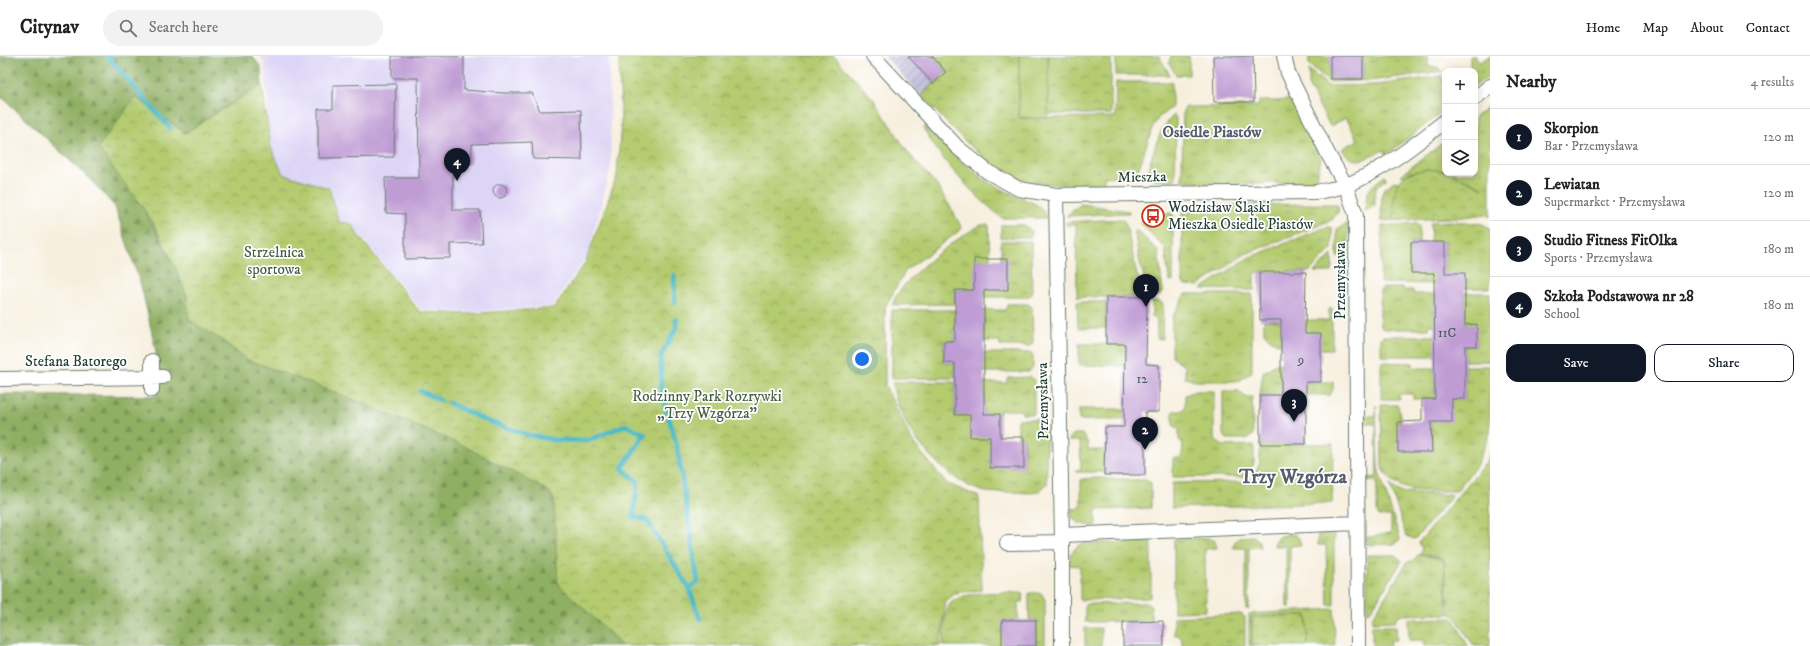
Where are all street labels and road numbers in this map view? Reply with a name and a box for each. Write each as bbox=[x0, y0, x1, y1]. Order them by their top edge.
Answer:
street label: Mieszka bbox=[1117, 167, 1167, 187]
street label: Przemysława bbox=[1331, 242, 1350, 320]
street label: Stefana Batorego bbox=[25, 352, 127, 371]
street label: Przemysława bbox=[1033, 362, 1053, 440]

